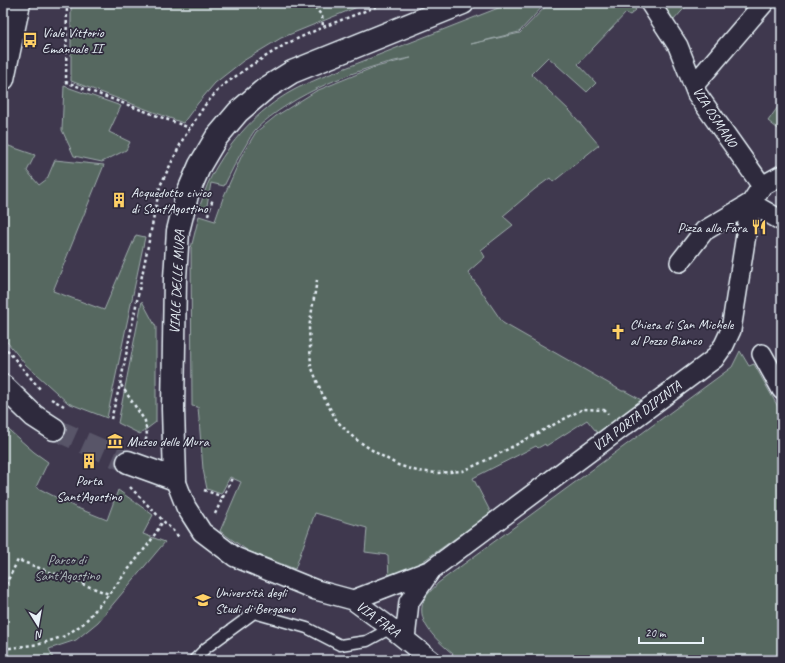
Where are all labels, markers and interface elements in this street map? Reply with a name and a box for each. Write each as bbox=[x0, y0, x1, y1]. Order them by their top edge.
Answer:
place label: Viale Vittorio Emanuale II bbox=[42, 24, 106, 57]
bus stop icon: Viale Vittorio Emanuale II bbox=[21, 31, 39, 49]
street label: VIA OSMANO bbox=[689, 84, 742, 152]
place label: Acquedotto civico di Sant'Agostino bbox=[131, 184, 212, 217]
building icon: Acquedotto civico di Sant'Agostino bbox=[110, 191, 128, 209]
restaurant icon: Pizza alla Fara bbox=[750, 218, 768, 236]
place label: Pizza alla Fara bbox=[678, 219, 748, 236]
street label: VIALE DELLE MURA bbox=[166, 229, 188, 334]
place label: Chiesa di San Michele al Pozzo Bianco bbox=[630, 316, 735, 349]
church icon: Chiesa di San Michele al Pozzo Bianco bbox=[609, 323, 627, 341]
street label: VIA PORTA DIPINTA bbox=[590, 377, 685, 455]
museum icon: Museo delle Mura bbox=[106, 432, 124, 450]
place label: Museo delle Mura bbox=[127, 433, 210, 450]
building icon: Porta Sant'Agostino bbox=[80, 452, 98, 470]
place label: Porta Sant'Agostino bbox=[56, 472, 123, 505]
park label: Parco di Sant'Agostino bbox=[34, 551, 101, 584]
place label: Università degli Studi di Bergamo bbox=[215, 584, 296, 617]
school or university icon: Università degli Studi di Bergamo bbox=[194, 591, 212, 609]
street label: VIA FARA bbox=[353, 598, 404, 641]
north arrow bbox=[18, 605, 58, 645]
scale bar bbox=[639, 619, 703, 645]
text: 20 m bbox=[645, 625, 667, 641]
text: N bbox=[33, 627, 45, 643]

